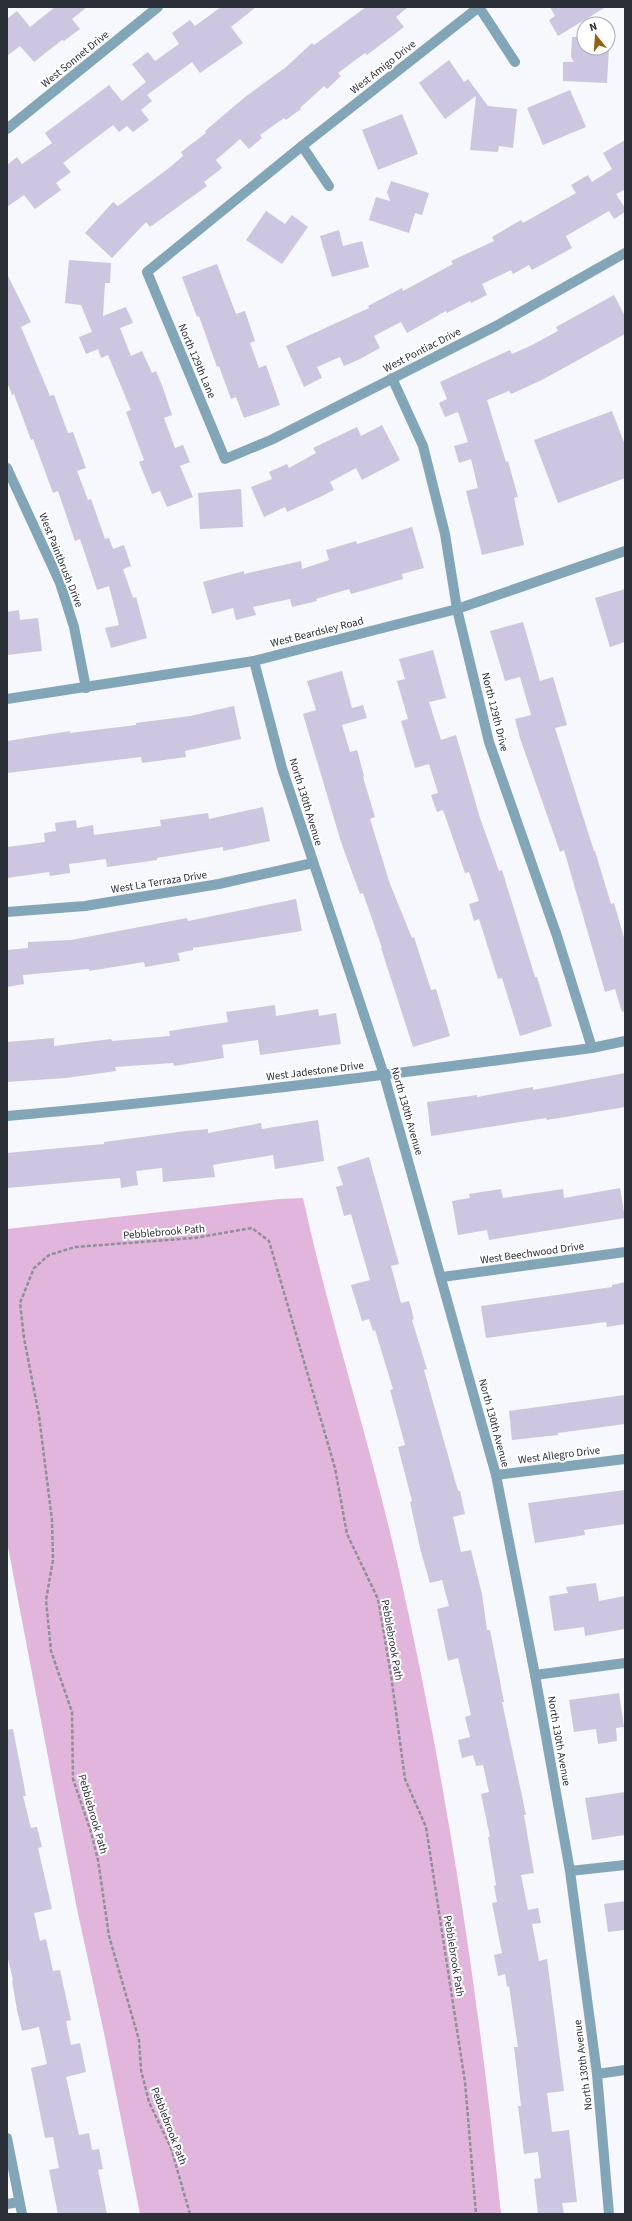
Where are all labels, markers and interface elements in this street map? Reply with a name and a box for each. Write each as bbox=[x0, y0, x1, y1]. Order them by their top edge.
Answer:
north arrow bbox=[576, 16, 616, 56]
text: N bbox=[588, 19, 599, 35]
street label: West Sonnet Drive bbox=[38, 27, 113, 91]
street label: West Amigo Drive bbox=[347, 36, 419, 97]
street label: North 129th Lane bbox=[175, 321, 220, 401]
street label: West Pontiac Drive bbox=[381, 324, 464, 376]
street label: West Paintbrush Drive bbox=[35, 511, 87, 610]
street label: West Beardsley Road bbox=[269, 613, 365, 651]
street label: North 129th Drive bbox=[478, 671, 512, 754]
street label: North 130th Avenue bbox=[286, 756, 327, 848]
street label: West La Terraza Drive bbox=[110, 867, 209, 897]
street label: West Jadestone Drive bbox=[265, 1058, 365, 1084]
street label: North 130th Avenue bbox=[387, 1065, 427, 1157]
street label: Pebblebrook Path bbox=[122, 1221, 206, 1243]
street label: West Beechwood Drive bbox=[479, 1238, 585, 1268]
street label: North 130th Avenue bbox=[475, 1377, 513, 1469]
street label: West Allegro Drive bbox=[517, 1442, 601, 1467]
street label: Pebblebrook Path bbox=[377, 1598, 407, 1682]
street label: North 130th Avenue bbox=[544, 1695, 574, 1788]
street label: Pebblebrook Path bbox=[74, 1772, 112, 1856]
street label: Pebblebrook Path bbox=[440, 1914, 468, 1998]
street label: North 130th Avenue bbox=[570, 2018, 596, 2111]
street label: Pebblebrook Path bbox=[147, 2085, 191, 2167]

